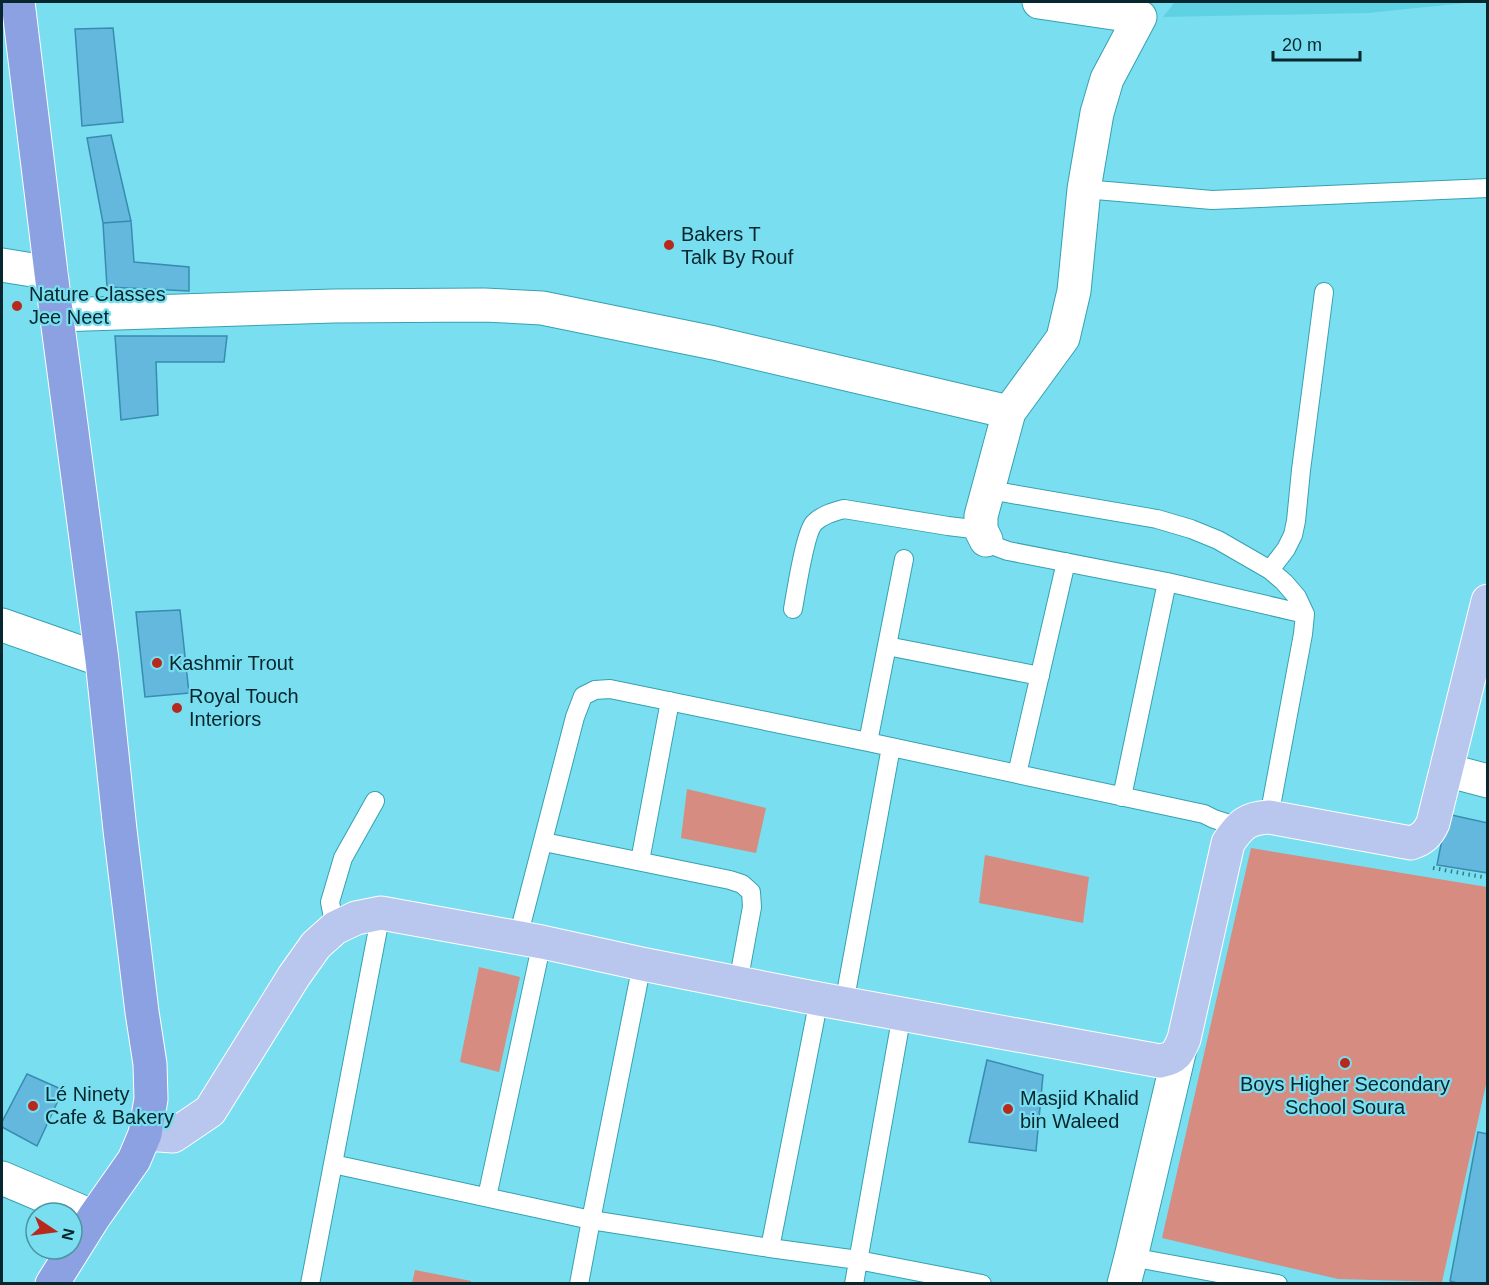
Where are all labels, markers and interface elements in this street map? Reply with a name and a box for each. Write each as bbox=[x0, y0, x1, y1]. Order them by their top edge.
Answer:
scale bar bbox=[1273, 24, 1360, 62]
text: 20 m bbox=[1282, 35, 1322, 55]
place label: Bakers T Talk By Rouf bbox=[681, 223, 794, 268]
marker: Bakers T Talk By Rouf bbox=[662, 238, 676, 252]
place label: Nature Classes Jee Neet bbox=[29, 283, 166, 328]
marker: Nature Classes Jee Neet bbox=[10, 299, 24, 313]
place label: Kashmir Trout bbox=[169, 652, 294, 674]
marker: Kashmir Trout bbox=[150, 656, 164, 670]
place label: Royal Touch Interiors bbox=[189, 685, 299, 730]
marker: Royal Touch Interiors bbox=[170, 701, 184, 715]
marker: Boys Higher Secondary School Soura bbox=[1338, 1056, 1352, 1070]
place label: Boys Higher Secondary School Soura bbox=[1240, 1073, 1450, 1118]
place label: Lé Ninety Cafe & Bakery bbox=[45, 1083, 174, 1128]
place label: Masjid Khalid bin Waleed bbox=[1020, 1087, 1139, 1132]
marker: Lé Ninety Cafe & Bakery bbox=[26, 1099, 40, 1113]
marker: Masjid Khalid bin Waleed bbox=[1001, 1102, 1015, 1116]
north arrow bbox=[24, 1201, 84, 1261]
text: N bbox=[59, 1227, 78, 1242]

